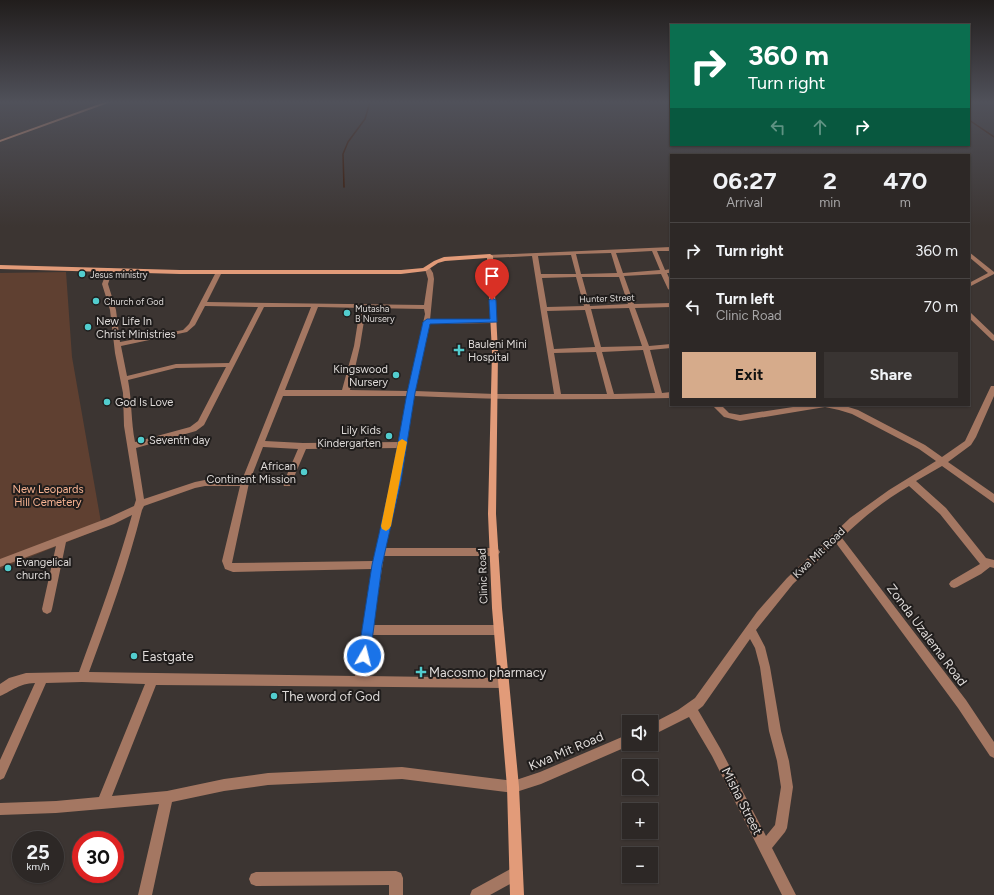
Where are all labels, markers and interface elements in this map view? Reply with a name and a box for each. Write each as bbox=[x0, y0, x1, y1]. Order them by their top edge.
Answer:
text: 360 m bbox=[748, 38, 829, 72]
icon: right bbox=[682, 40, 734, 92]
text: Turn right bbox=[748, 72, 825, 94]
icon: left bbox=[767, 116, 789, 138]
icon: ahead bbox=[809, 116, 831, 138]
icon: right bbox=[851, 116, 873, 138]
text: 06:27 bbox=[713, 166, 777, 195]
text: 2 bbox=[823, 166, 837, 195]
text: 470 bbox=[883, 166, 927, 195]
text: Arrival bbox=[726, 195, 763, 210]
text: min bbox=[819, 195, 841, 210]
text: m bbox=[900, 195, 911, 210]
icon: right bbox=[682, 240, 704, 262]
text: Turn right bbox=[716, 242, 784, 260]
text: 360 m bbox=[915, 242, 958, 260]
pin bbox=[475, 259, 509, 300]
icon: arrive bbox=[481, 265, 503, 287]
marker: Jesus ministry bbox=[77, 269, 87, 279]
place label: Jesus ministry bbox=[90, 269, 148, 280]
text: Turn left bbox=[716, 290, 774, 308]
street label: Hunter Street bbox=[579, 292, 636, 304]
marker: Church of God bbox=[91, 296, 101, 306]
place label: Church of God bbox=[104, 296, 164, 307]
icon: left bbox=[682, 296, 704, 318]
text: 70 m bbox=[924, 298, 958, 316]
place label: Mutasha B Nursery bbox=[355, 303, 395, 324]
marker: Mutasha B Nursery bbox=[342, 308, 352, 318]
text: Clinic Road bbox=[716, 308, 782, 323]
place label: New Life In Christ Ministries bbox=[96, 315, 176, 341]
marker: New Life In Christ Ministries bbox=[83, 322, 93, 332]
place label: Bauleni Mini Hospital bbox=[468, 338, 527, 364]
marker: Bauleni Mini Hospital bbox=[453, 344, 465, 356]
button: Exit bbox=[682, 352, 816, 398]
button: Share bbox=[824, 352, 958, 398]
place label: Kingswood Nursery bbox=[333, 363, 388, 389]
marker: Kingswood Nursery bbox=[391, 370, 401, 380]
place label: God Is Love bbox=[115, 396, 173, 409]
marker: God Is Love bbox=[102, 397, 112, 407]
place label: Lily Kids Kindergarten bbox=[317, 424, 381, 450]
marker: Lily Kids Kindergarten bbox=[384, 431, 394, 441]
place label: Seventh day bbox=[149, 434, 210, 447]
marker: Seventh day bbox=[136, 435, 146, 445]
place label: African Continent Mission bbox=[207, 460, 296, 486]
marker: African Continent Mission bbox=[299, 467, 309, 477]
park label: New Leopards Hill Cemetery bbox=[12, 483, 84, 509]
street label: Kwa Mit Road bbox=[790, 525, 848, 581]
street label: Clinic Road bbox=[476, 548, 490, 604]
place label: Evangelical church bbox=[16, 556, 71, 582]
marker: Evangelical church bbox=[3, 563, 13, 573]
street label: Zonda Uzalema Road bbox=[884, 581, 970, 689]
position arrow bbox=[343, 635, 385, 677]
place label: Eastgate bbox=[142, 649, 194, 664]
marker: Eastgate bbox=[129, 651, 139, 661]
place label: Macosmo pharmacy bbox=[429, 665, 547, 680]
marker: Macosmo pharmacy bbox=[416, 667, 426, 677]
place label: The word of God bbox=[282, 689, 380, 704]
marker: The word of God bbox=[269, 691, 279, 701]
map controls bbox=[622, 715, 658, 883]
button: sound bbox=[622, 715, 658, 751]
street label: Kwa Mit Road bbox=[526, 729, 606, 773]
button: search bbox=[622, 759, 658, 795]
street label: Misha Street bbox=[719, 765, 765, 837]
button: + bbox=[622, 803, 658, 839]
speed limit sign: 30 bbox=[72, 831, 124, 883]
text: 25 bbox=[26, 840, 50, 864]
button: − bbox=[622, 847, 658, 883]
text: km/h bbox=[27, 860, 49, 873]

